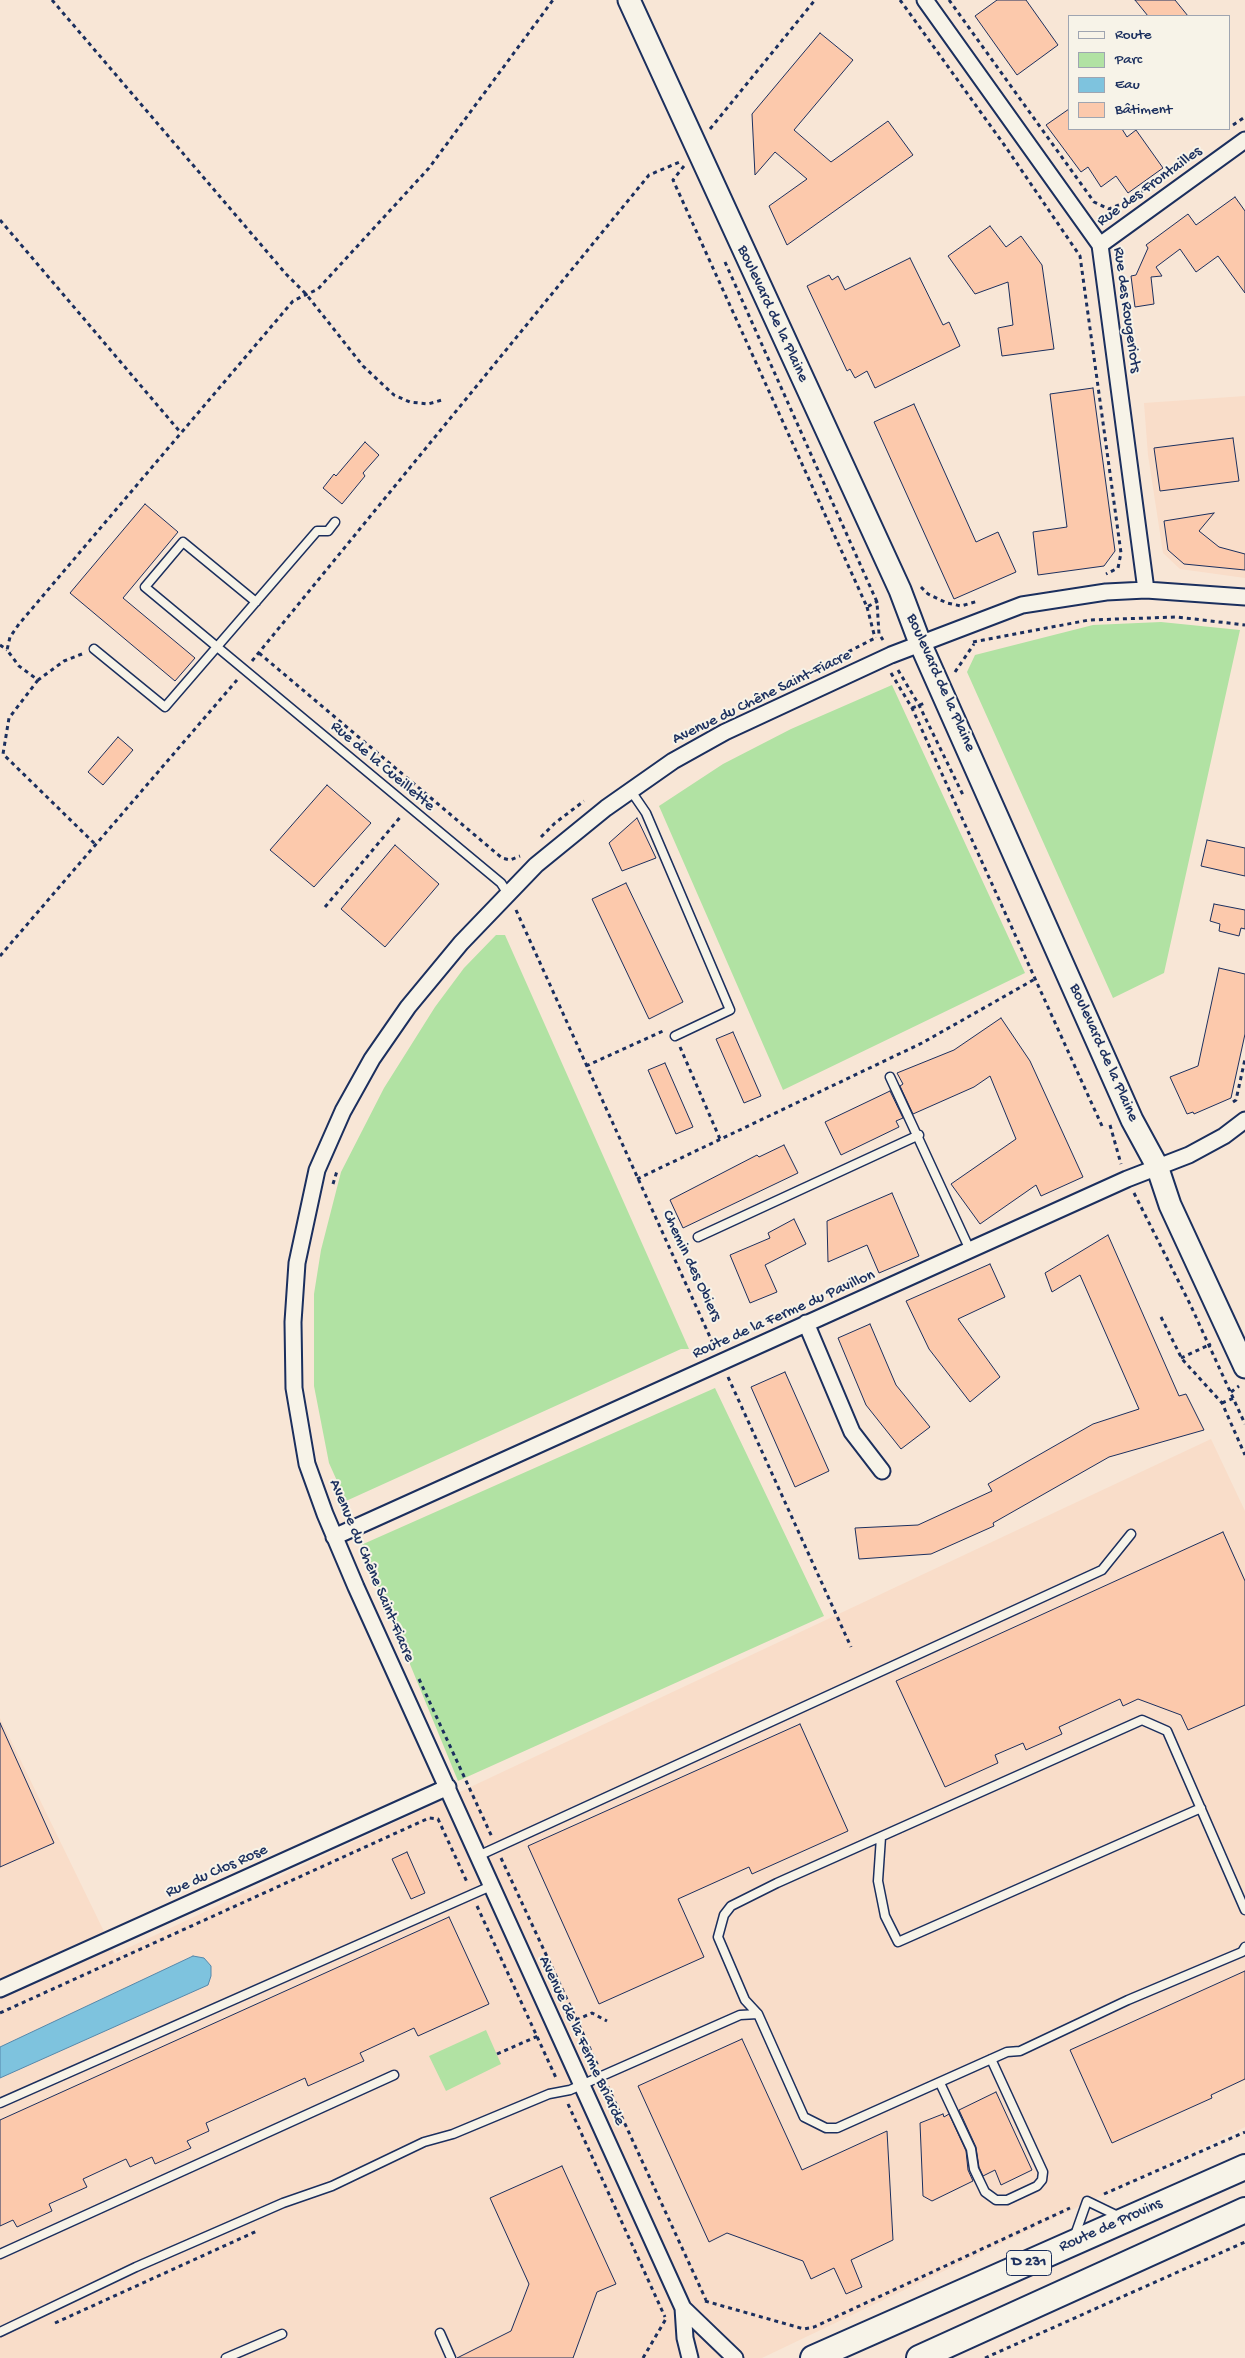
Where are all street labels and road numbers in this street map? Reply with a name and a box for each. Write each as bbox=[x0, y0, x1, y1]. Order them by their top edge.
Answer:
street label: Rue des Frontailles bbox=[1094, 142, 1206, 232]
street label: Boulevard de la Plaine bbox=[732, 243, 812, 385]
street label: Rue des Rougeriots bbox=[1108, 246, 1144, 374]
street label: Boulevard de la Plaine bbox=[901, 611, 979, 755]
street label: Avenue du Chêne Saint-Fiacre bbox=[669, 646, 855, 750]
street label: Rue de la Cueillette bbox=[326, 718, 438, 816]
street label: Boulevard de la Plaine bbox=[1064, 981, 1142, 1125]
street label: Chemin des Obiers bbox=[657, 1207, 725, 1325]
street label: Route de la Ferme du Pavillon bbox=[690, 1266, 878, 1364]
street label: Avenue du Chêne Saint-Fiacre bbox=[324, 1477, 418, 1665]
street label: Rue du Clos Rose bbox=[163, 1841, 271, 1903]
street label: Avenue de la Ferme Briarde bbox=[533, 1953, 629, 2129]
street label: Route de Provins bbox=[1056, 2195, 1166, 2257]
road number: D 231 bbox=[1006, 2250, 1052, 2276]

